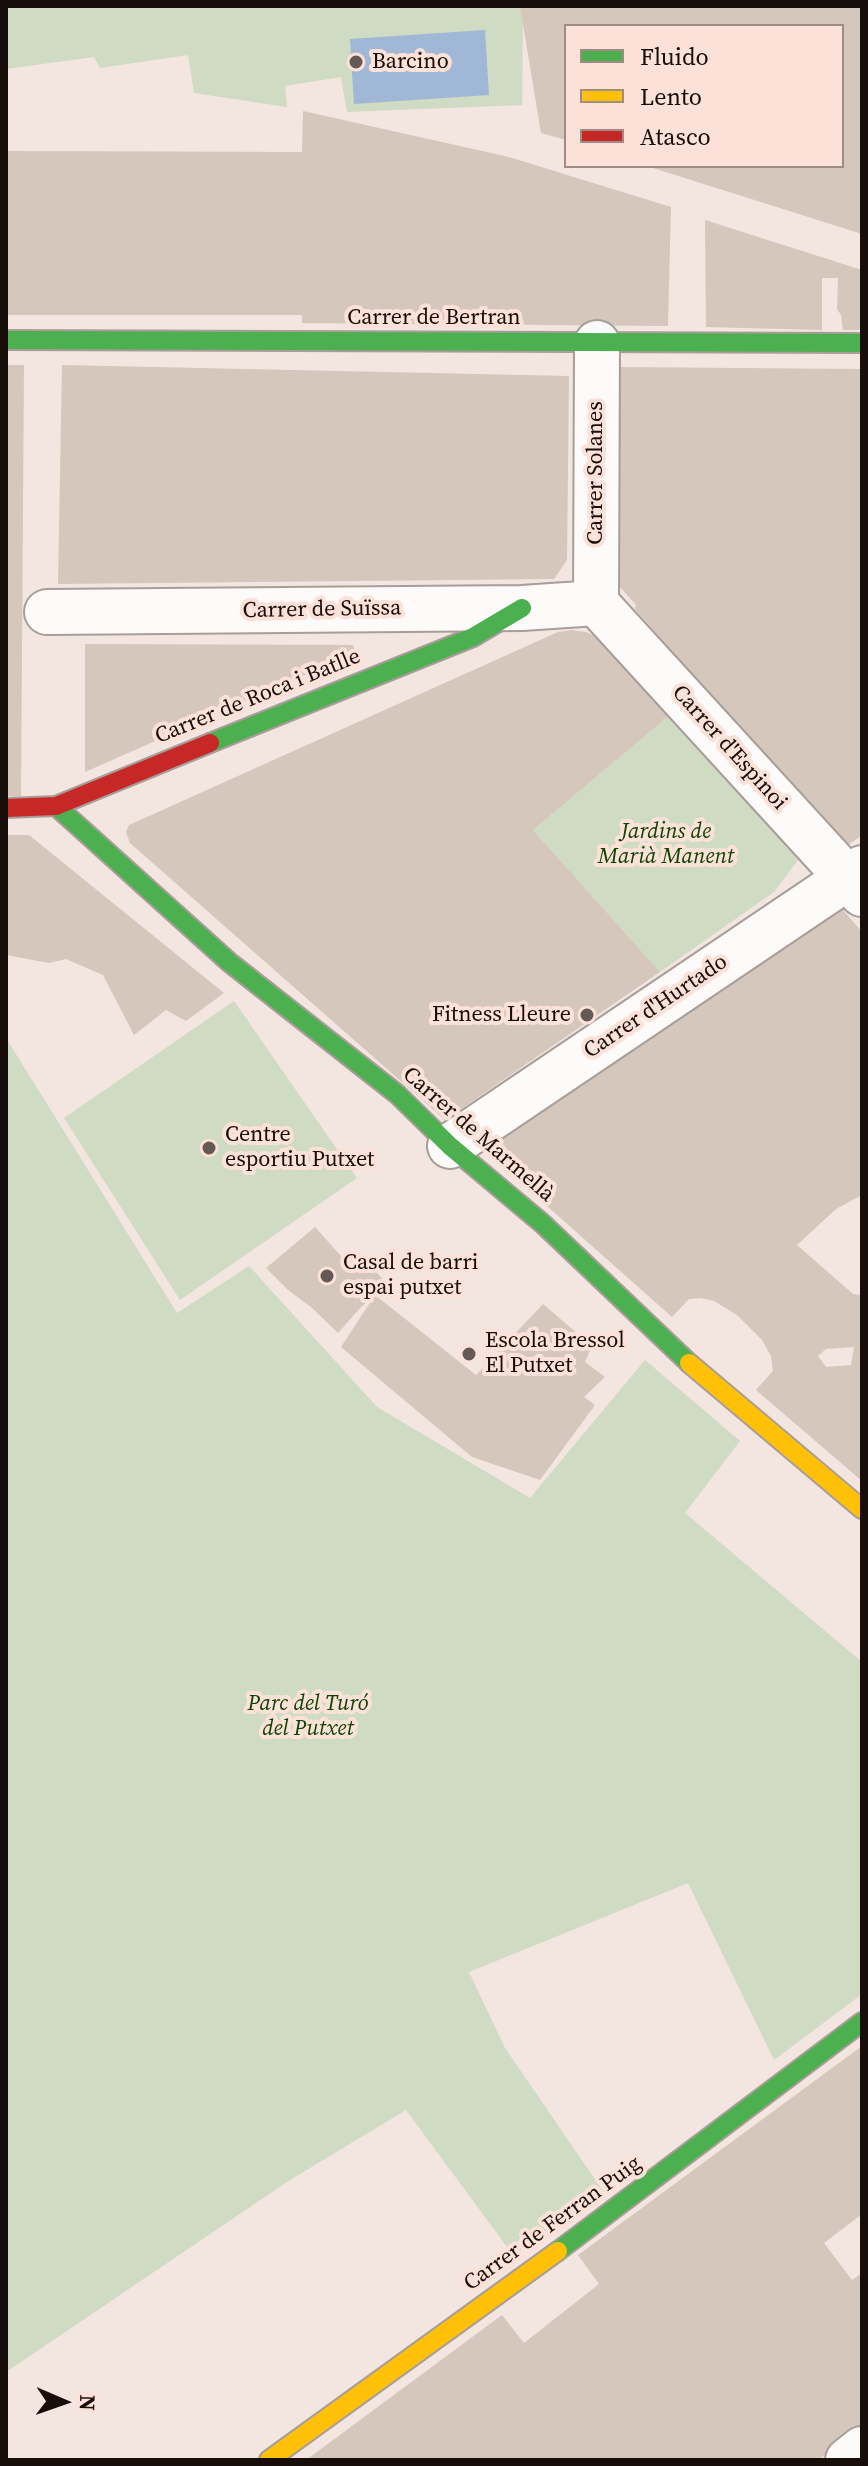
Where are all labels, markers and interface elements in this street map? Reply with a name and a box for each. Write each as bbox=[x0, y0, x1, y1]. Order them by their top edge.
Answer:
legend bbox=[564, 24, 844, 168]
text: Fluido bbox=[640, 40, 709, 73]
place label: Barcino bbox=[372, 49, 449, 75]
marker: Barcino bbox=[347, 53, 365, 71]
text: Lento bbox=[640, 80, 702, 113]
text: Atasco bbox=[640, 120, 711, 153]
street label: Carrer de Bertran bbox=[347, 305, 521, 331]
street label: Carrer Solanes bbox=[583, 401, 609, 545]
street label: Carrer de Suïssa bbox=[243, 595, 401, 625]
street label: Carrer de Roca i Batlle bbox=[151, 644, 365, 750]
street label: Carrer d'Espinoi bbox=[666, 680, 792, 816]
park label: Jardins de Marià Manent bbox=[598, 819, 734, 870]
street label: Carrer d'Hurtado bbox=[579, 949, 733, 1065]
place label: Fitness Lleure bbox=[432, 1002, 571, 1028]
marker: Fitness Lleure bbox=[578, 1006, 596, 1024]
street label: Carrer de Marmellà bbox=[397, 1062, 559, 1208]
place label: Centre esportiu Putxet bbox=[225, 1122, 374, 1174]
marker: Centre esportiu Putxet bbox=[200, 1139, 218, 1157]
place label: Casal de barri espai putxet bbox=[343, 1250, 478, 1302]
marker: Casal de barri espai putxet bbox=[318, 1267, 336, 1285]
place label: Escola Bressol El Putxet bbox=[485, 1328, 625, 1380]
marker: Escola Bressol El Putxet bbox=[460, 1345, 478, 1363]
park label: Parc del Turó del Putxet bbox=[248, 1691, 368, 1742]
street label: Carrer de Ferran Puig bbox=[459, 2151, 647, 2297]
north arrow bbox=[24, 2362, 104, 2442]
text: N bbox=[73, 2394, 103, 2411]

